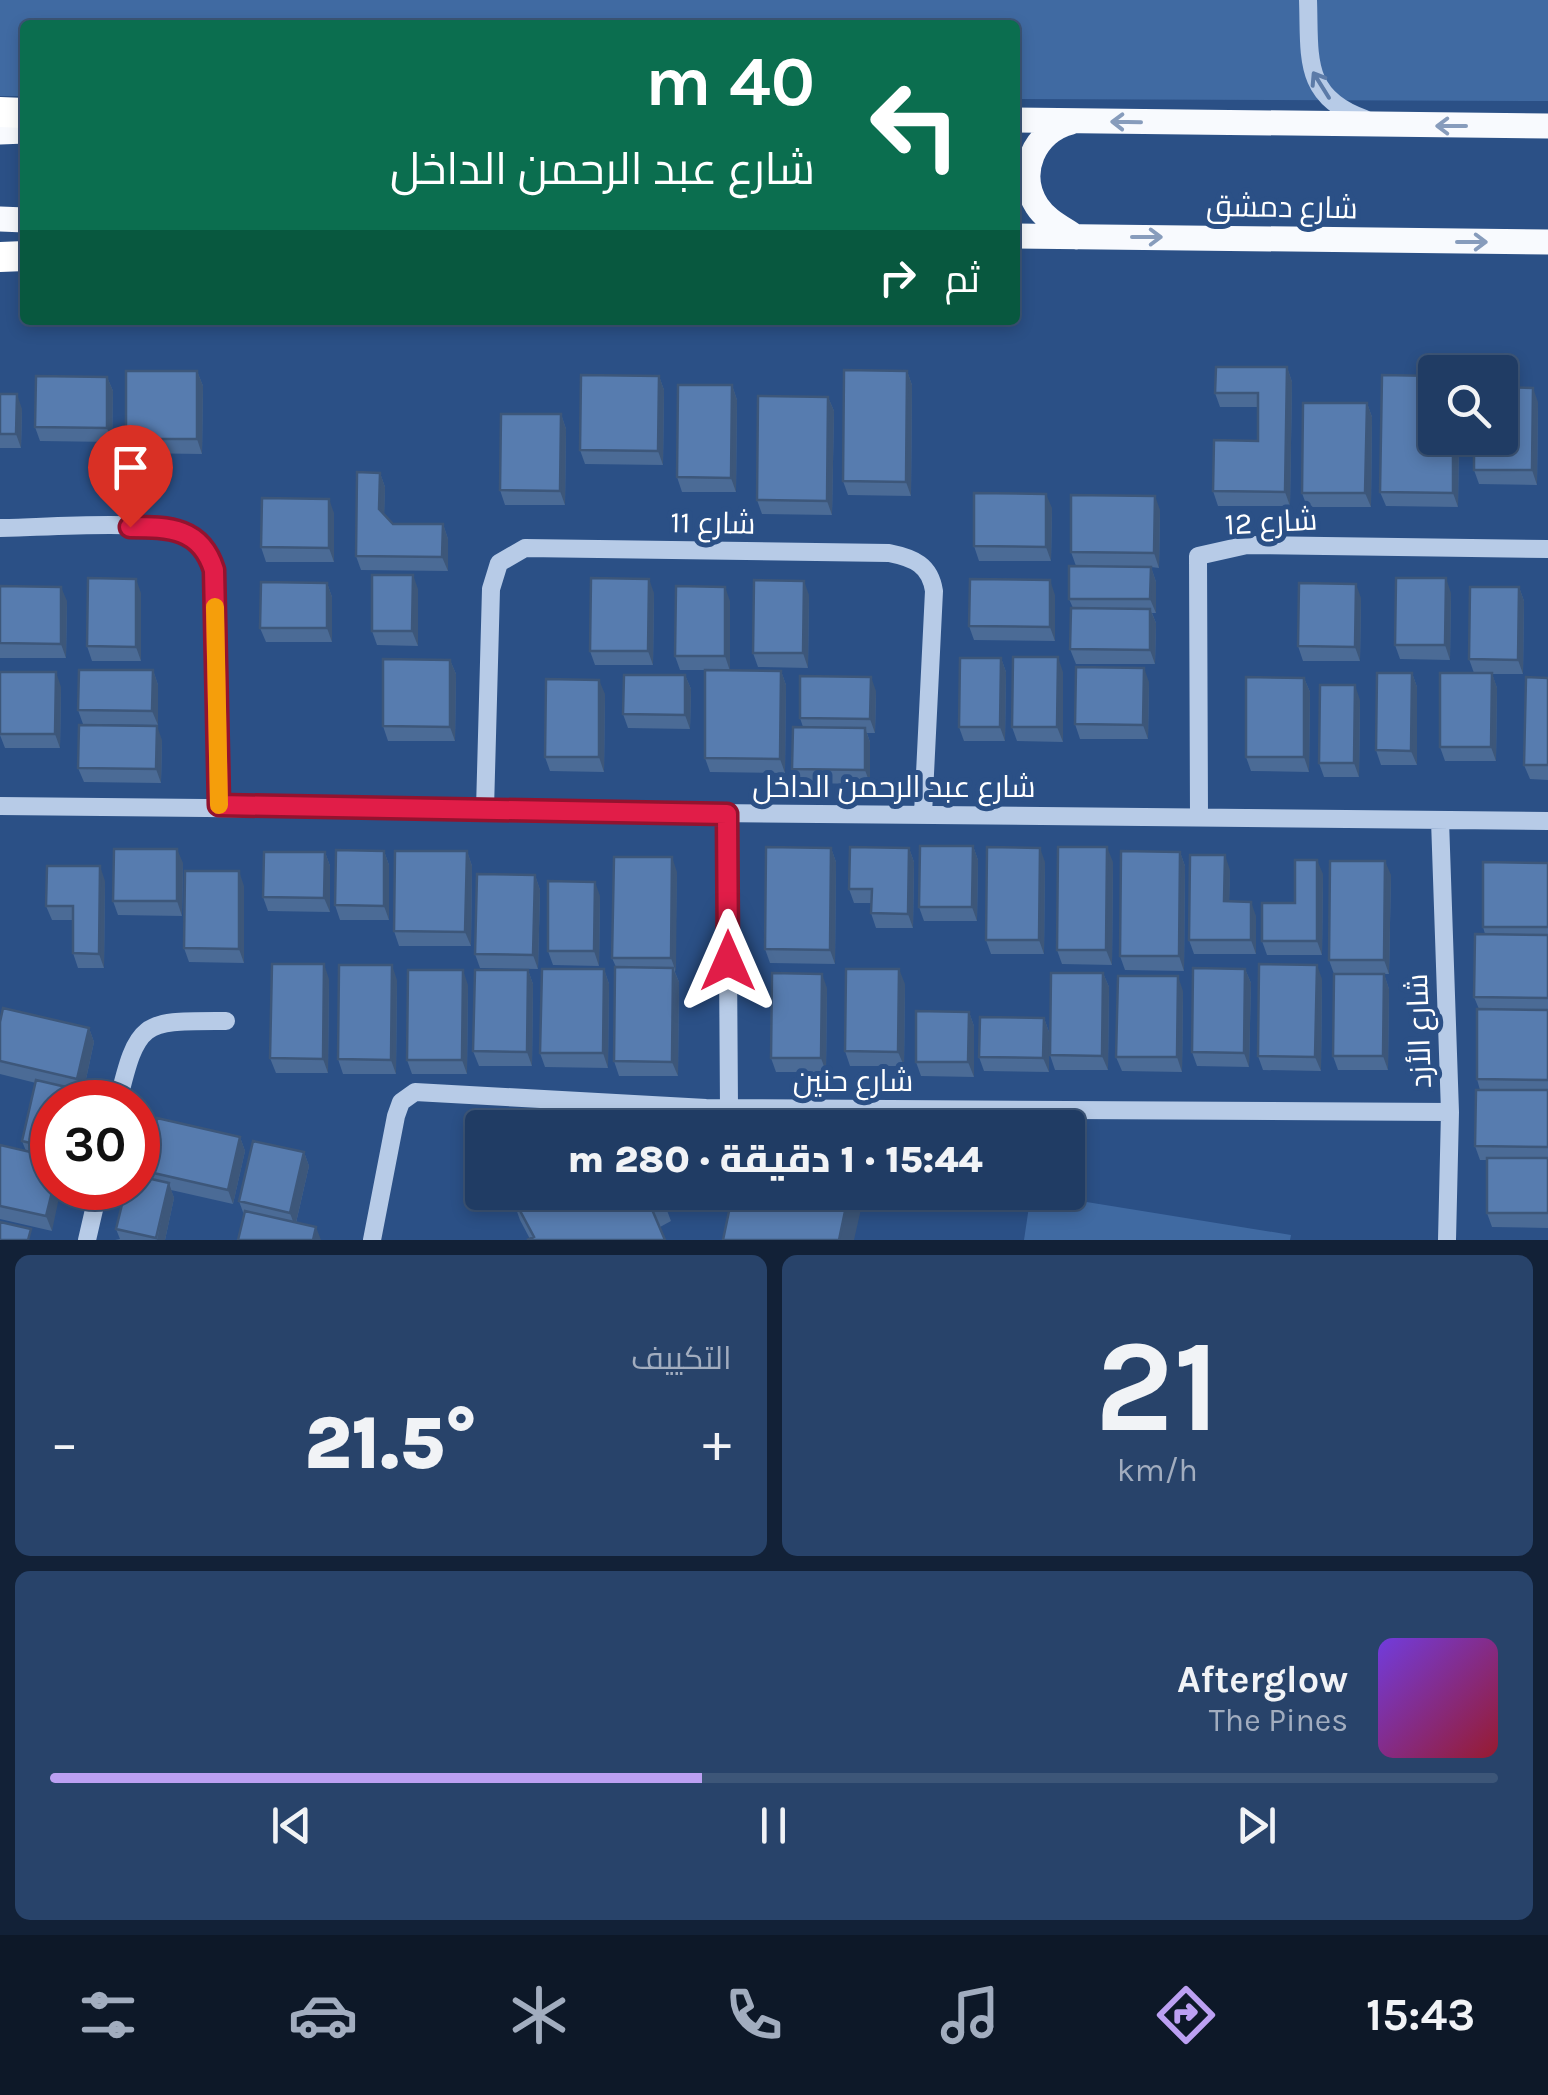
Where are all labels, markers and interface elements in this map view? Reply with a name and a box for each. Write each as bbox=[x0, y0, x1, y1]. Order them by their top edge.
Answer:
text: 40 m bbox=[645, 41, 815, 123]
icon: left bbox=[850, 60, 980, 190]
one-way arrow bbox=[1311, 72, 1331, 100]
one-way arrow bbox=[1110, 112, 1142, 131]
one-way arrow bbox=[1435, 116, 1468, 136]
text: شارع عبد الرحمن الداخل bbox=[390, 143, 815, 195]
street label: شارع دمشق bbox=[1206, 188, 1358, 228]
one-way arrow bbox=[1130, 228, 1163, 246]
one-way arrow bbox=[1456, 232, 1488, 252]
icon: right bbox=[870, 250, 925, 305]
text: ثم bbox=[945, 257, 980, 302]
map controls bbox=[1418, 355, 1518, 455]
button: search bbox=[1418, 355, 1518, 455]
pin bbox=[88, 425, 173, 528]
icon: arrive bbox=[103, 440, 158, 495]
street label: شارع 12 bbox=[1224, 502, 1318, 544]
street label: شارع 11 bbox=[670, 504, 756, 544]
street label: شارع عبد الرحمن الداخل bbox=[752, 769, 1036, 807]
position arrow bbox=[676, 909, 780, 1013]
street label: شارع الأزد bbox=[1399, 973, 1441, 1089]
street label: شارع حنين bbox=[793, 1063, 913, 1101]
speed limit sign: 30 bbox=[30, 1080, 160, 1210]
text: 15:44 · 1 دقيقة · 280 m bbox=[567, 1137, 983, 1182]
text: 21 bbox=[1095, 1311, 1220, 1463]
text: التكييف bbox=[631, 1340, 732, 1377]
text: 21.5° bbox=[304, 1399, 477, 1487]
text: − bbox=[50, 1411, 79, 1475]
text: + bbox=[703, 1411, 731, 1475]
text: km/h bbox=[1117, 1452, 1198, 1489]
text: Afterglow bbox=[1177, 1657, 1348, 1702]
text: The Pines bbox=[1209, 1702, 1348, 1739]
icon: previous bbox=[264, 1798, 319, 1853]
icon: pause bbox=[746, 1798, 801, 1853]
icon: next bbox=[1229, 1798, 1284, 1853]
icon: filters bbox=[73, 1980, 143, 2050]
icon: car bbox=[288, 1980, 358, 2050]
icon: climate bbox=[504, 1980, 574, 2050]
icon: phone bbox=[719, 1980, 789, 2050]
icon: music bbox=[935, 1980, 1005, 2050]
icon: directions bbox=[1151, 1980, 1221, 2050]
text: 15:43 bbox=[1366, 1989, 1475, 2041]

